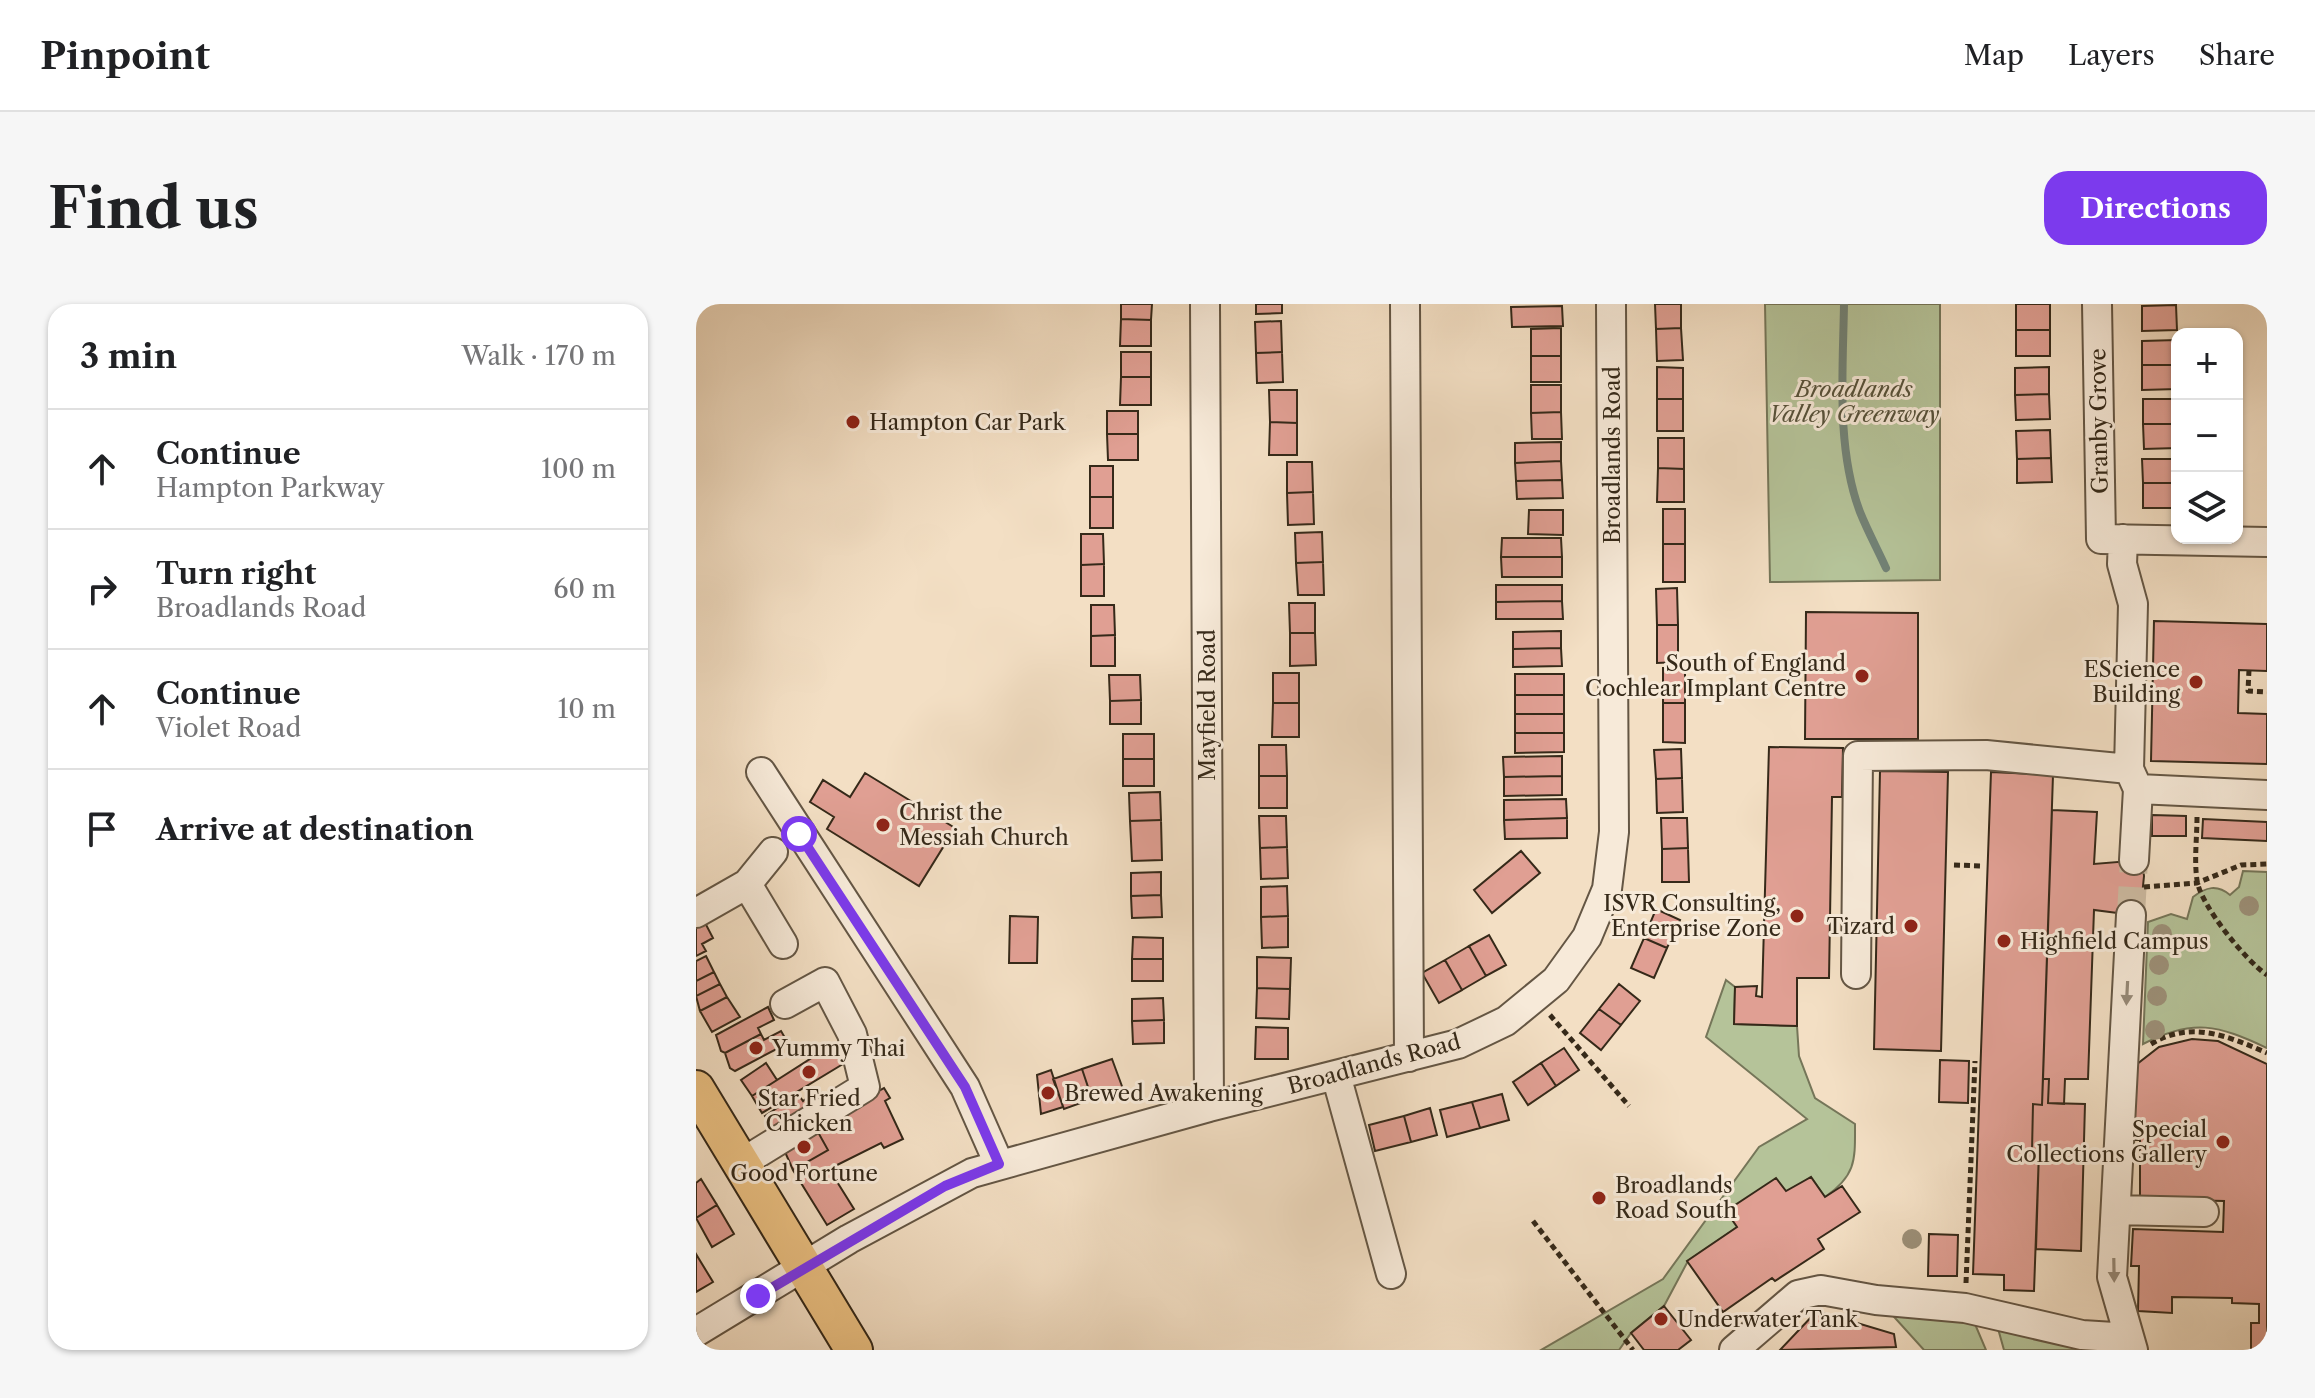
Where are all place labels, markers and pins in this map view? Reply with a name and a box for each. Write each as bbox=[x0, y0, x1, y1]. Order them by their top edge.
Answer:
place label: Hampton Car Park bbox=[869, 409, 1067, 436]
marker: Hampton Car Park bbox=[844, 413, 862, 431]
place label: South of England Cochlear Implant Centre bbox=[1585, 650, 1846, 702]
place label: EScience Building bbox=[2083, 656, 2180, 708]
marker: South of England Cochlear Implant Centre bbox=[1853, 667, 1871, 685]
marker: EScience Building bbox=[2187, 673, 2205, 691]
place label: Christ the Messiah Church bbox=[899, 799, 1069, 851]
marker: Christ the Messiah Church bbox=[874, 816, 892, 834]
place label: ISVR Consulting, Enterprise Zone bbox=[1603, 890, 1781, 942]
marker: ISVR Consulting, Enterprise Zone bbox=[1788, 907, 1806, 925]
place label: Tizard bbox=[1827, 913, 1895, 940]
marker: Tizard bbox=[1902, 917, 1920, 935]
place label: Highfield Campus bbox=[2020, 928, 2209, 955]
marker: Highfield Campus bbox=[1995, 932, 2013, 950]
place label: Yummy Thai bbox=[771, 1035, 906, 1062]
marker: Yummy Thai bbox=[747, 1039, 765, 1057]
marker: Star Fried Chicken bbox=[800, 1063, 818, 1081]
place label: Brewed Awakening bbox=[1064, 1080, 1263, 1107]
marker: Brewed Awakening bbox=[1039, 1084, 1057, 1102]
place label: Star Fried Chicken bbox=[757, 1085, 861, 1137]
place label: Special Collections Gallery bbox=[2006, 1116, 2208, 1168]
marker: Special Collections Gallery bbox=[2214, 1133, 2232, 1151]
marker: Good Fortune bbox=[795, 1138, 813, 1156]
place label: Good Fortune bbox=[730, 1160, 878, 1187]
place label: Broadlands Road South bbox=[1615, 1172, 1737, 1224]
marker: Broadlands Road South bbox=[1590, 1189, 1608, 1207]
place label: Underwater Tank bbox=[1677, 1306, 1859, 1333]
marker: Underwater Tank bbox=[1652, 1310, 1670, 1328]

